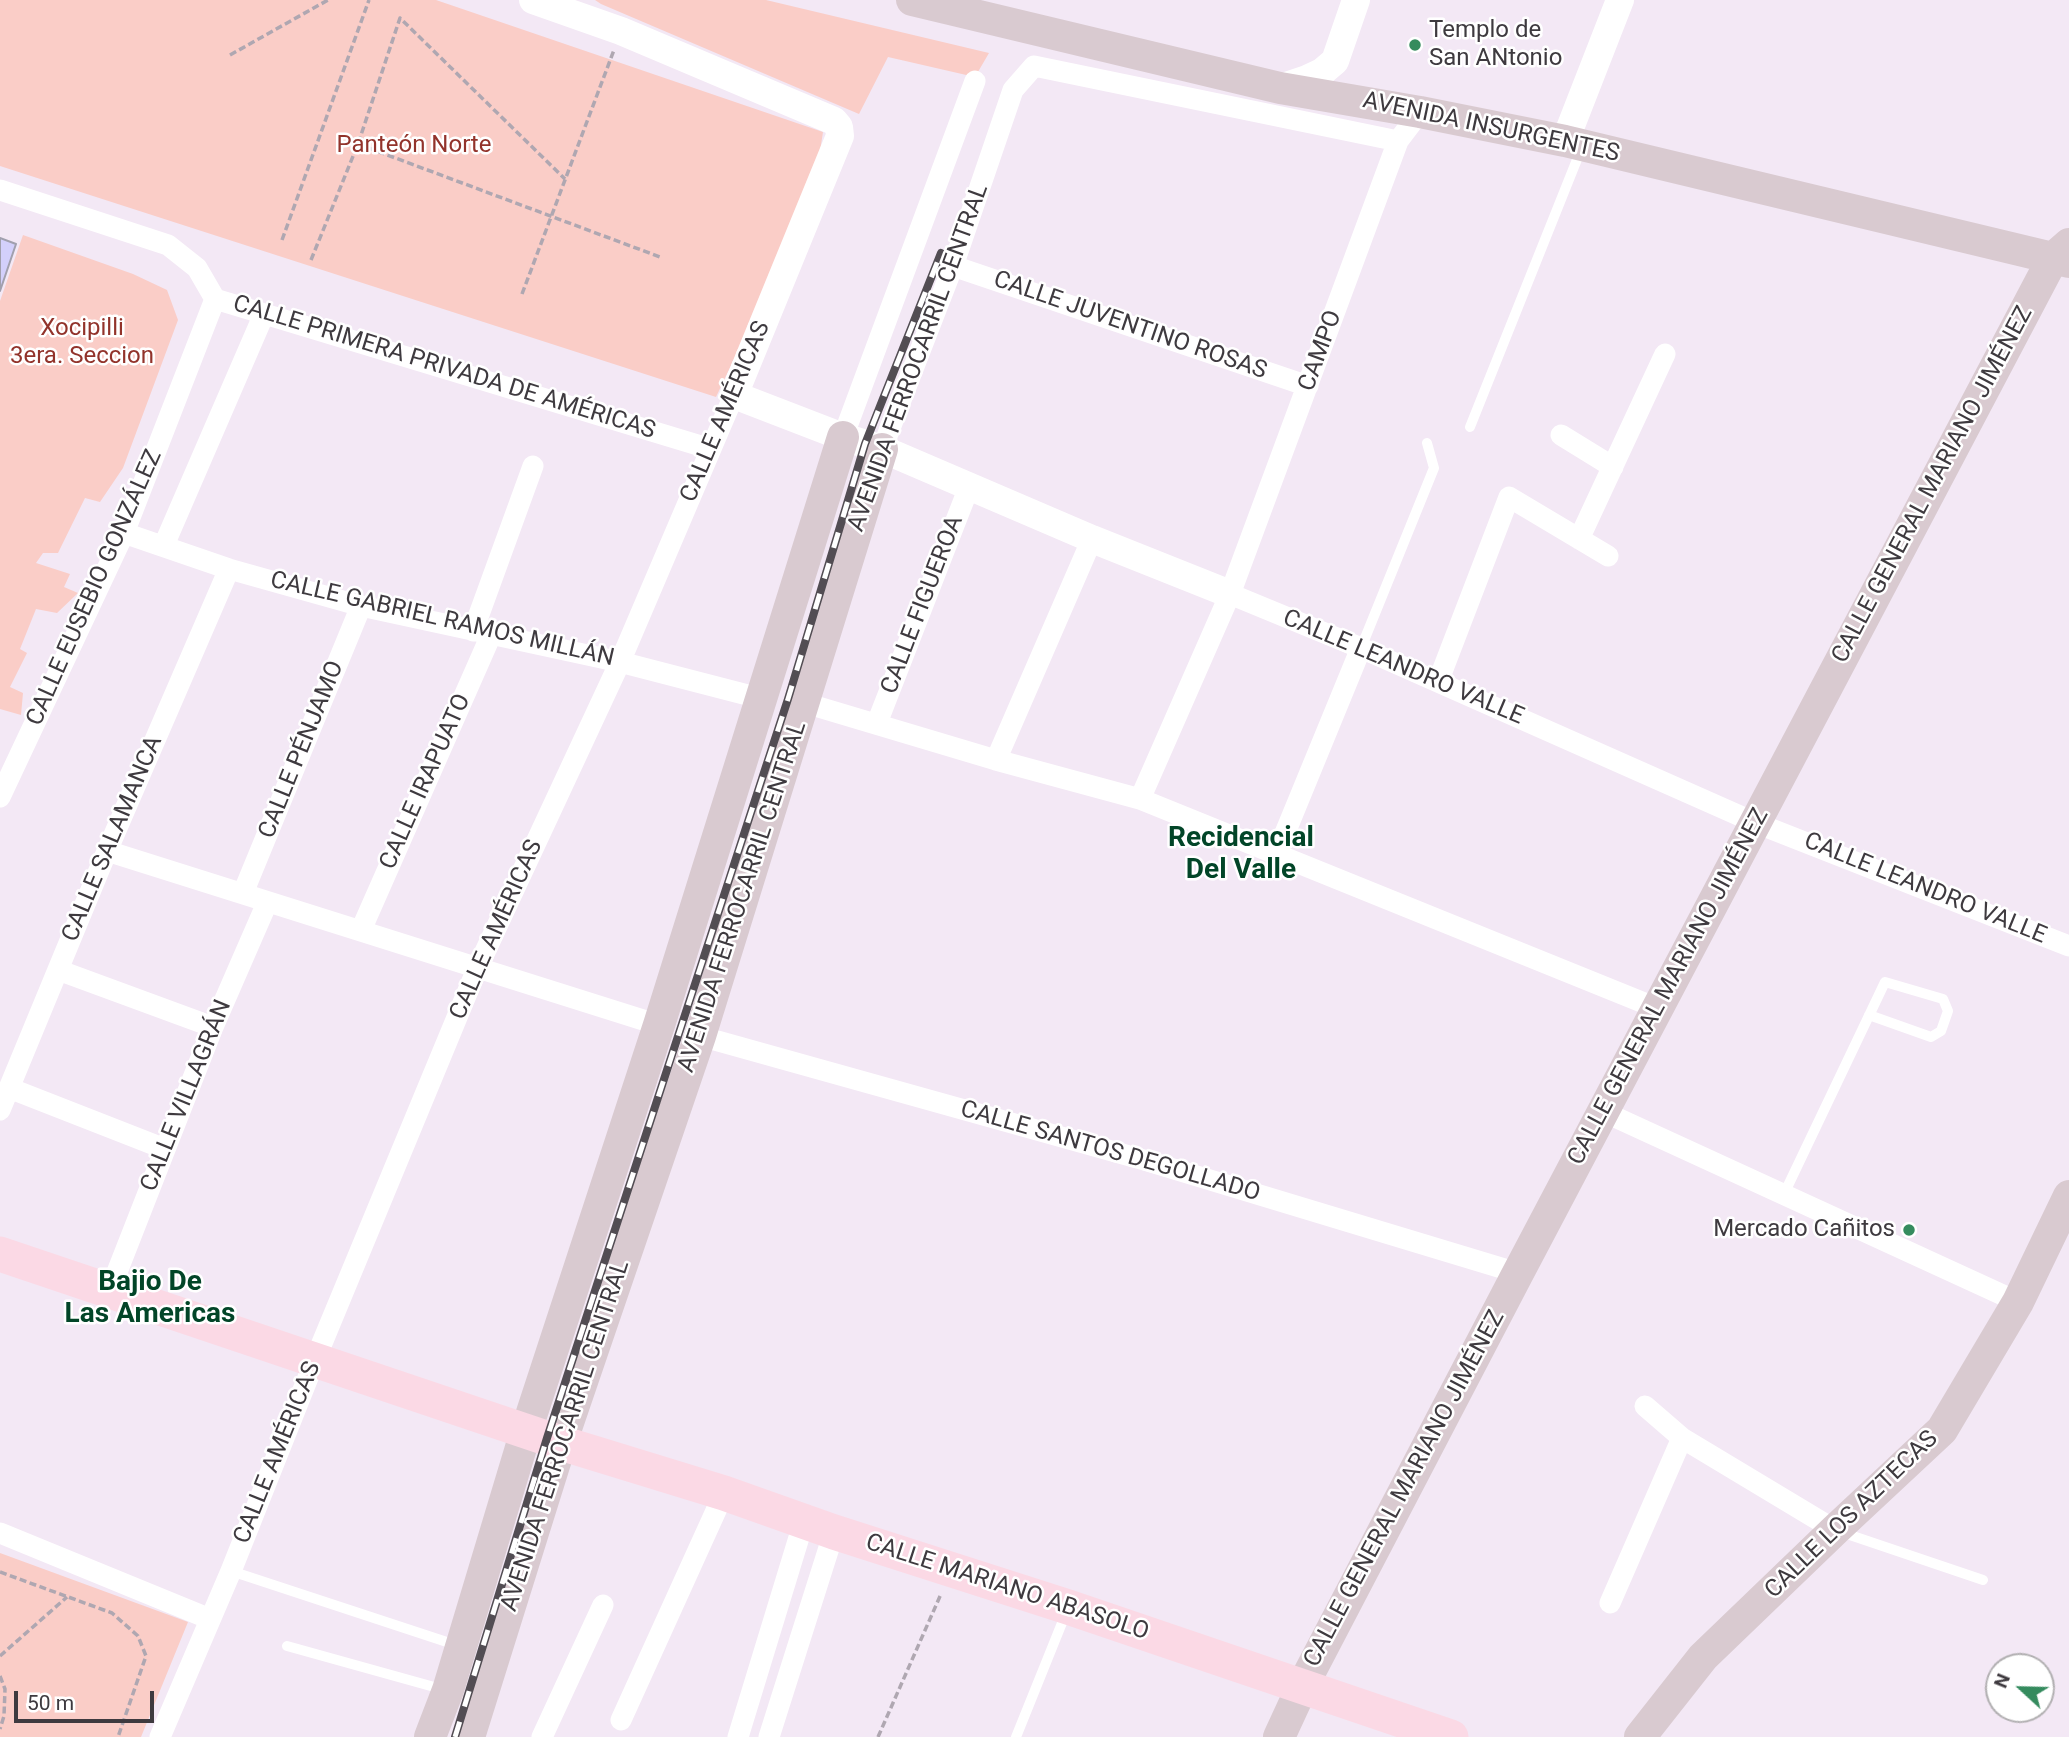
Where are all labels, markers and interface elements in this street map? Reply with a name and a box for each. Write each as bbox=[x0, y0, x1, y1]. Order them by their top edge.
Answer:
place label: Templo de San ANtonio bbox=[1429, 17, 1562, 73]
marker: Templo de San ANtonio bbox=[1407, 37, 1423, 53]
street label: AVENIDA INSURGENTES bbox=[1360, 87, 1622, 169]
park label: Panteón Norte bbox=[337, 132, 491, 160]
street label: AVENIDA FERROCARRIL CENTRAL bbox=[843, 180, 995, 536]
street label: CALLE JUVENTINO ROSAS bbox=[990, 266, 1270, 386]
street label: CALLE PRIMERA PRIVADA DE AMÉRICAS bbox=[229, 290, 659, 446]
street label: CALLE GENERAL MARIANO JIMÉNEZ bbox=[1826, 302, 2040, 668]
street label: CAMPO bbox=[1293, 307, 1349, 395]
park label: Xocipilli 3era. Seccion bbox=[10, 315, 154, 371]
street label: CALLE AMÉRICAS bbox=[675, 317, 777, 507]
street label: CALLE EUSEBIO GONZÁLEZ bbox=[21, 446, 169, 730]
street label: CALLE FIGUEROA bbox=[876, 512, 970, 698]
street label: CALLE GABRIEL RAMOS MILLÁN bbox=[267, 566, 617, 674]
street label: CALLE LEANDRO VALLE bbox=[1278, 604, 1528, 732]
street label: CALLE PÉNJAMO bbox=[253, 657, 351, 843]
street label: CALLE IRAPUATO bbox=[374, 690, 478, 874]
street label: AVENIDA FERROCARRIL CENTRAL bbox=[673, 718, 813, 1076]
street label: CALLE SALAMANCA bbox=[57, 732, 169, 946]
street label: CALLE GENERAL MARIANO JIMÉNEZ bbox=[1562, 804, 1776, 1170]
district label: Recidencial Del Valle bbox=[1168, 822, 1314, 888]
street label: CALLE LEANDRO VALLE bbox=[1800, 827, 2050, 951]
street label: CALLE AMÉRICAS bbox=[444, 836, 550, 1024]
street label: CALLE VILLAGRÁN bbox=[135, 996, 239, 1196]
street label: CALLE SANTOS DEGOLLADO bbox=[957, 1095, 1263, 1209]
place label: Mercado Cañitos bbox=[1713, 1216, 1895, 1244]
marker: Mercado Cañitos bbox=[1901, 1222, 1917, 1238]
street label: AVENIDA FERROCARRIL CENTRAL bbox=[496, 1257, 636, 1615]
district label: Bajio De Las Americas bbox=[65, 1266, 235, 1332]
street label: CALLE GENERAL MARIANO JIMÉNEZ bbox=[1298, 1306, 1512, 1672]
street label: CALLE AMÉRICAS bbox=[228, 1358, 328, 1548]
street label: CALLE LOS AZTECAS bbox=[1760, 1425, 1944, 1605]
street label: CALLE MARIANO ABASOLO bbox=[862, 1529, 1152, 1647]
north arrow bbox=[1985, 1653, 2055, 1723]
text: N bbox=[1989, 1670, 2015, 1691]
scale bar bbox=[18, 1678, 158, 1722]
text: 50 m bbox=[27, 1691, 74, 1715]

